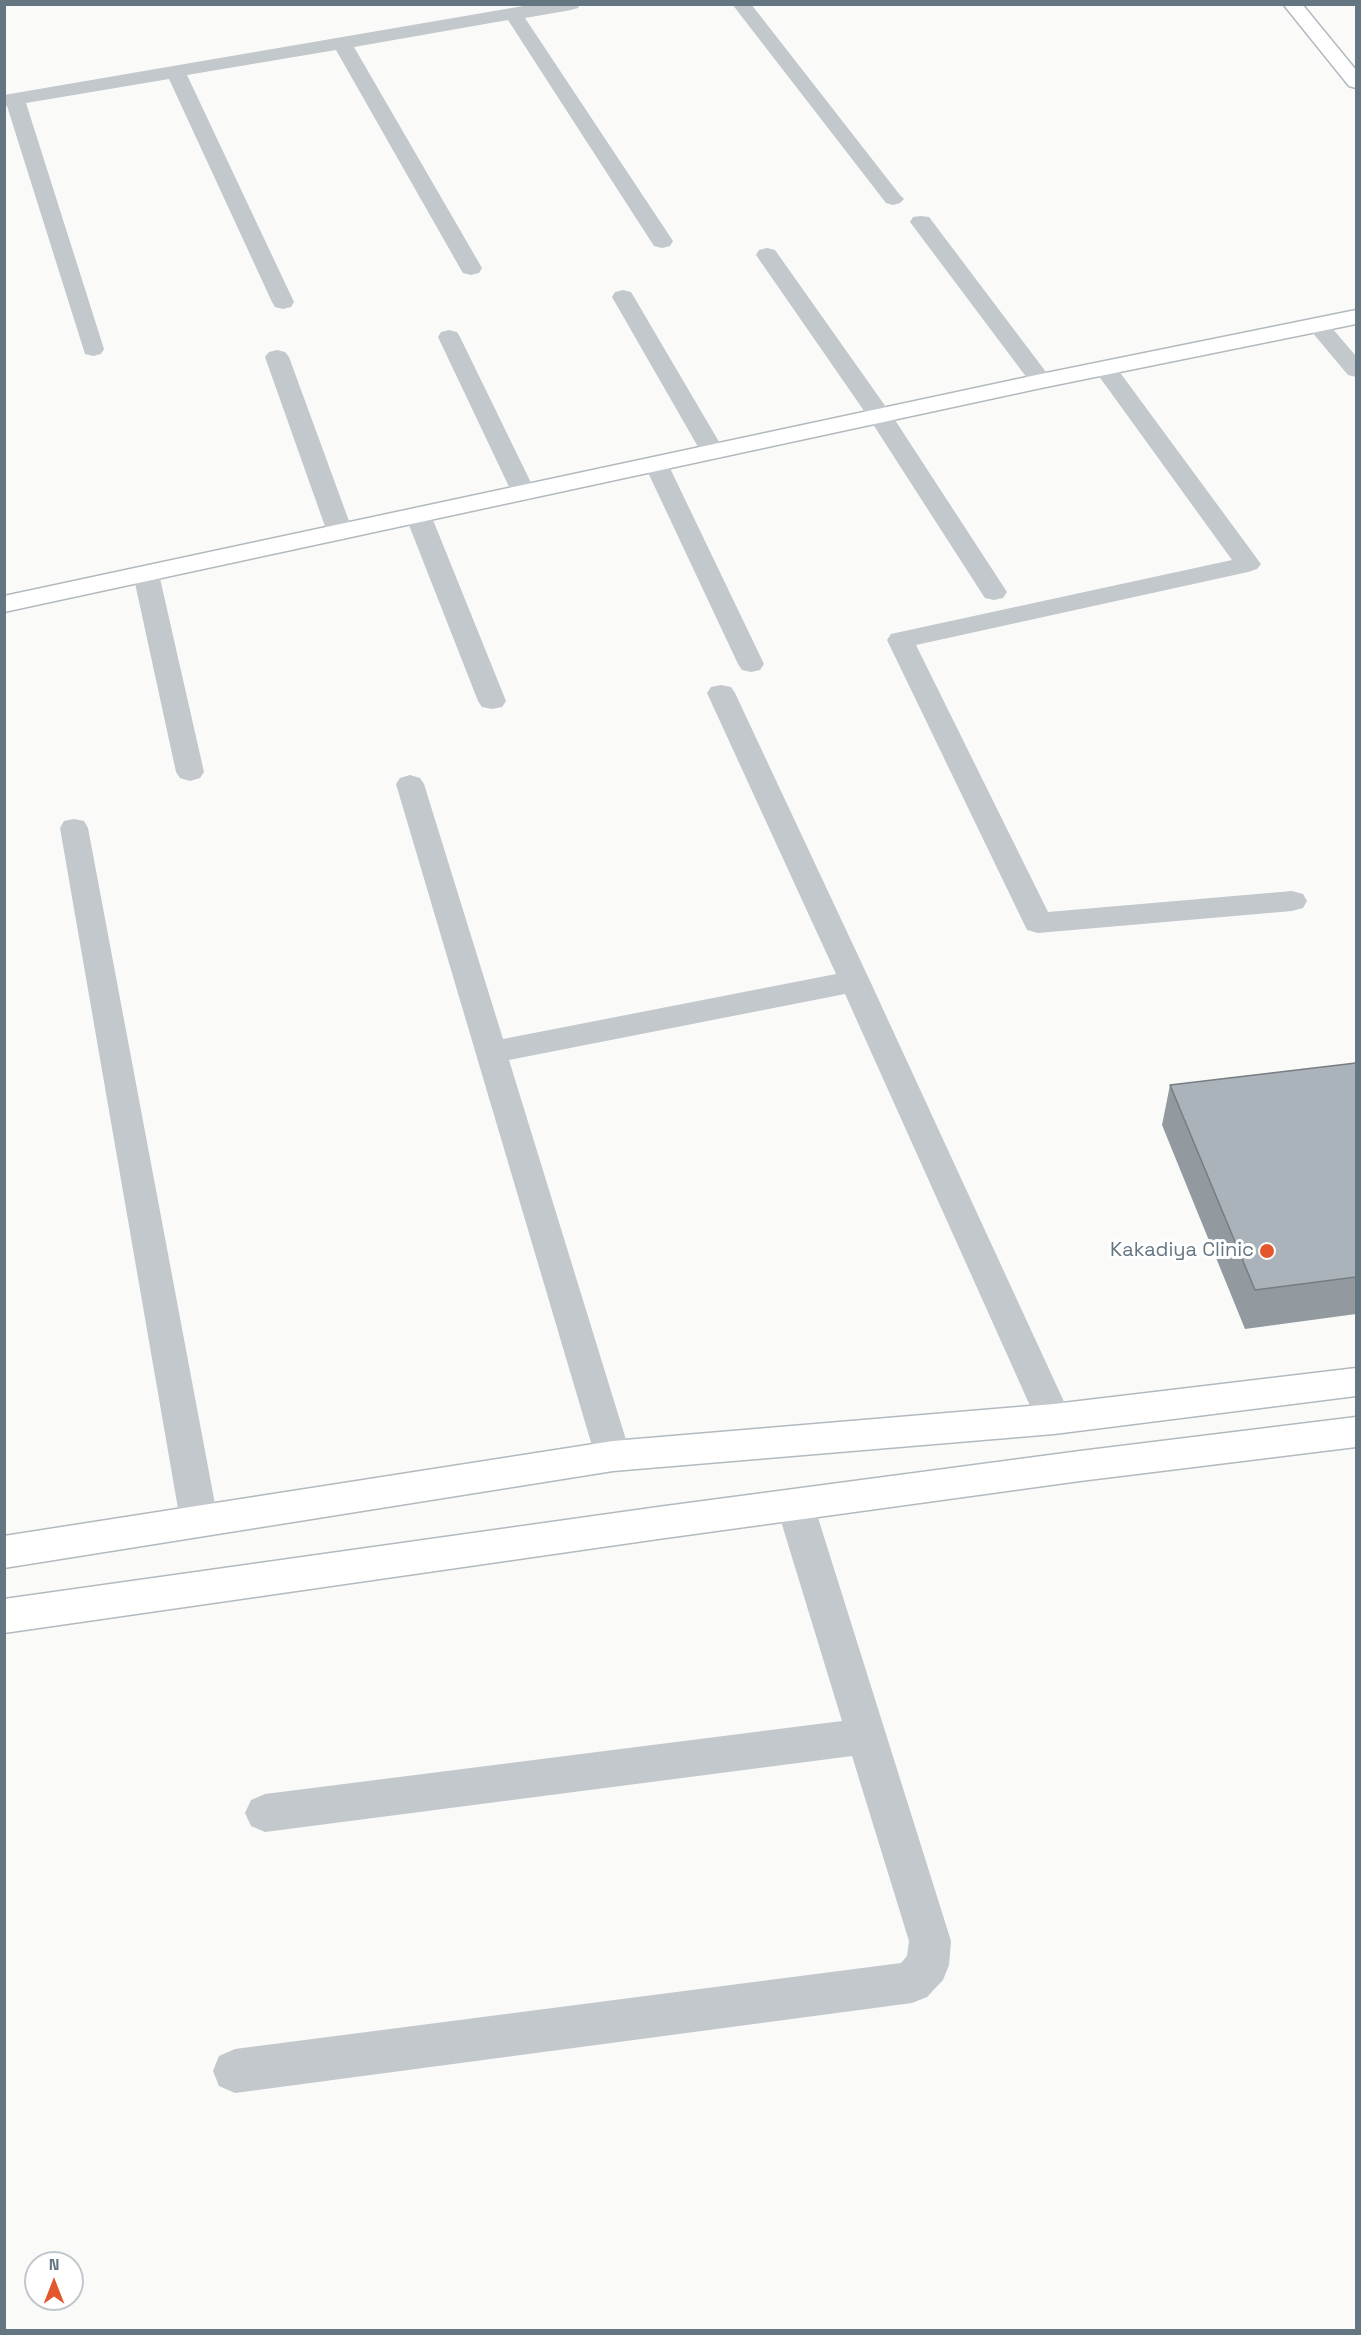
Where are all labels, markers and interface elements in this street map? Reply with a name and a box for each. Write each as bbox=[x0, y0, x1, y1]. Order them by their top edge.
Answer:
place label: Kakadiya Clinic bbox=[1110, 1239, 1254, 1263]
marker: Kakadiya Clinic bbox=[1258, 1242, 1276, 1260]
north arrow bbox=[24, 2251, 84, 2311]
text: N bbox=[49, 2254, 59, 2275]

